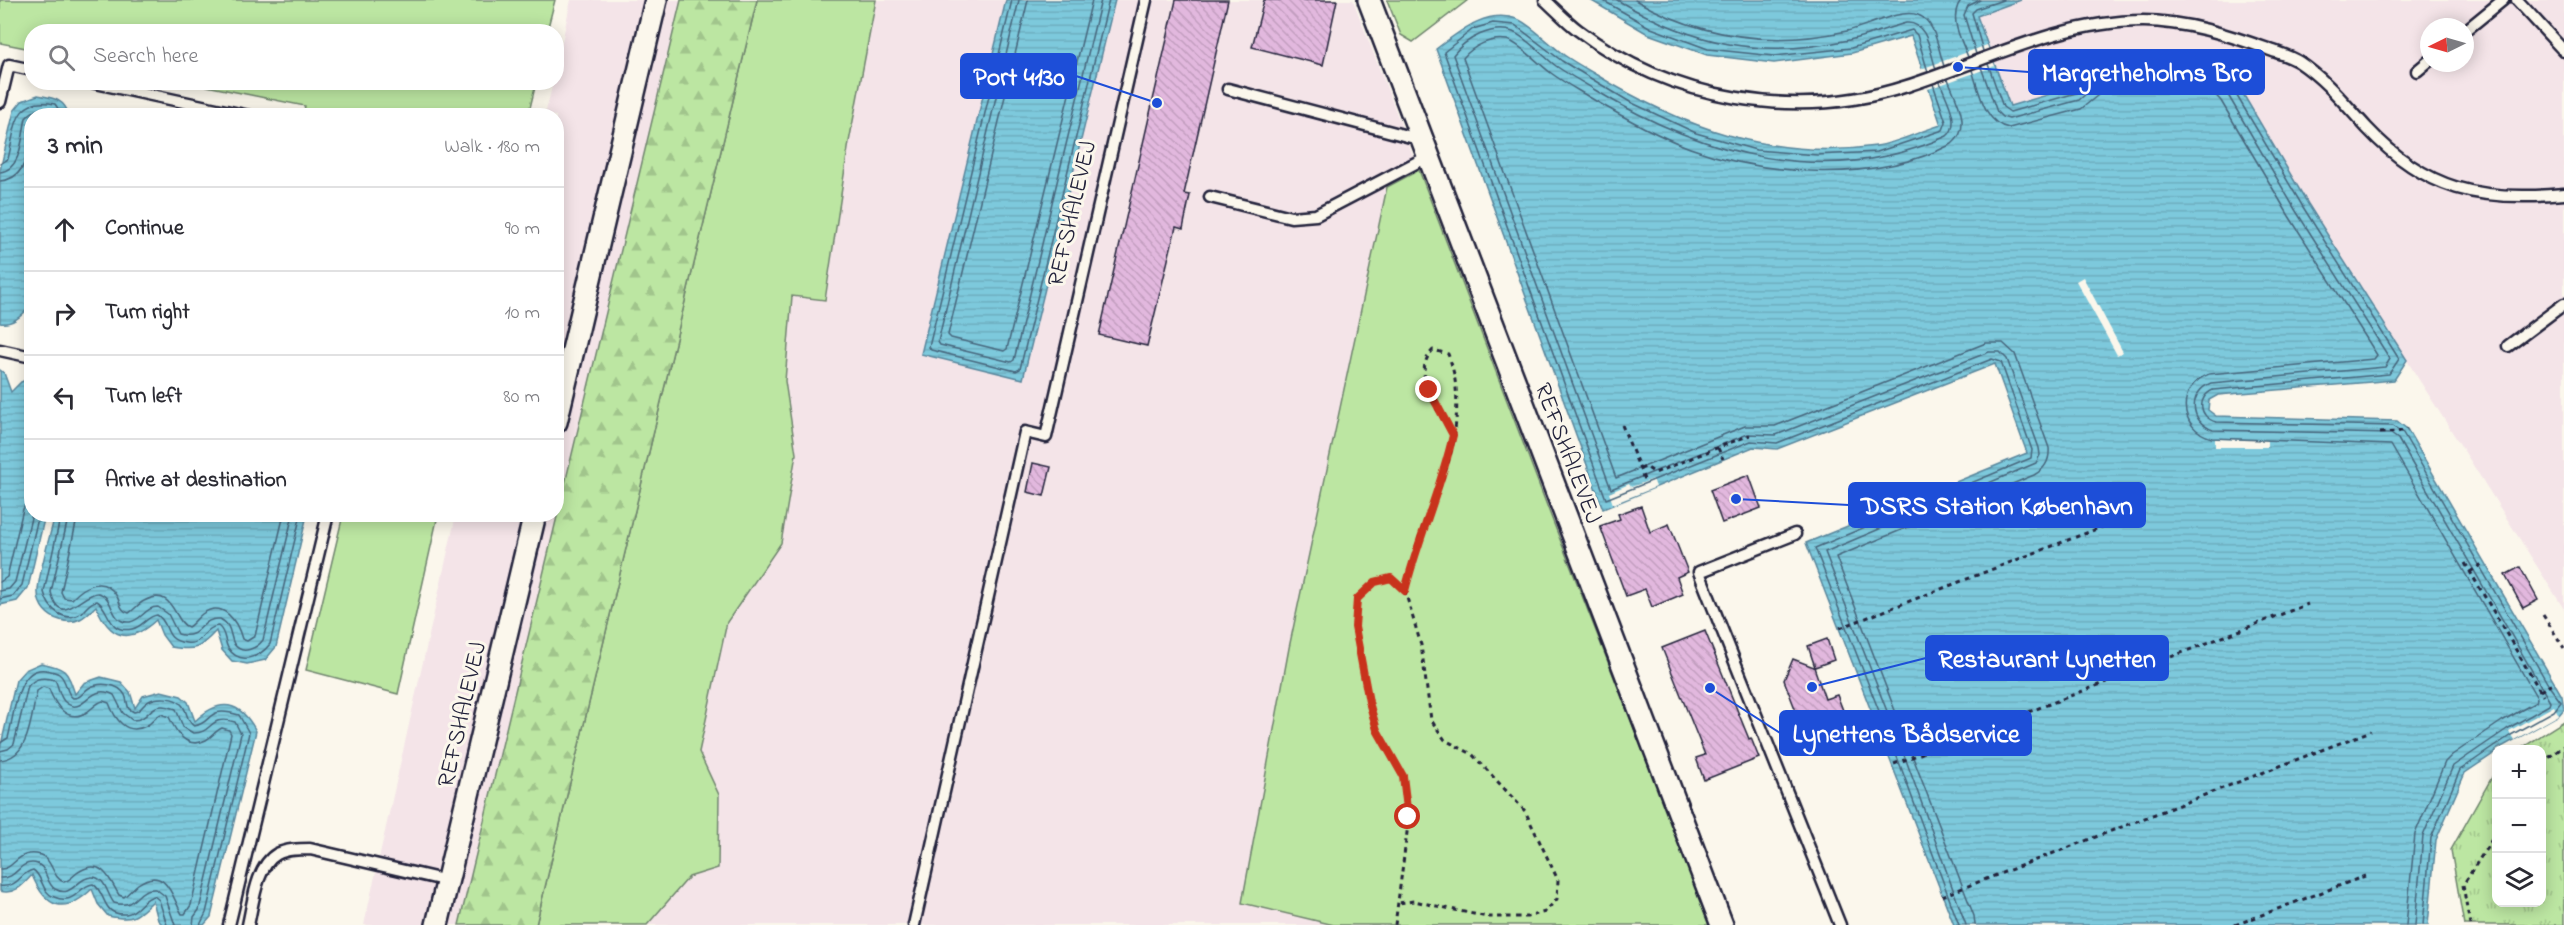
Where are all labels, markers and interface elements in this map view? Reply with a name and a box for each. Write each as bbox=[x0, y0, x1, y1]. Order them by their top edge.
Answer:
north arrow bbox=[2420, 18, 2474, 72]
search box bbox=[24, 24, 564, 90]
icon: search bbox=[45, 41, 78, 74]
text: Search here bbox=[93, 41, 198, 73]
callout: Margretheholms Bro bbox=[2029, 50, 2264, 94]
callout: Port 4130 bbox=[961, 54, 1076, 98]
text: Margretheholms Bro bbox=[2042, 56, 2252, 95]
text: Port 4130 bbox=[973, 60, 1065, 98]
text: 3 min bbox=[48, 128, 103, 166]
text: Walk · 180 m bbox=[444, 133, 540, 162]
street label: REFSHALEVEJ bbox=[1040, 137, 1107, 290]
icon: ahead bbox=[48, 213, 81, 246]
text: Continue bbox=[105, 213, 184, 245]
text: 90 m bbox=[505, 215, 540, 244]
icon: right bbox=[48, 297, 81, 330]
text: Turn right bbox=[105, 297, 190, 329]
text: 10 m bbox=[504, 299, 540, 328]
route end bbox=[1415, 376, 1441, 402]
street label: REFSHALEVEJ bbox=[1524, 378, 1610, 529]
icon: left bbox=[48, 381, 81, 414]
text: Turn left bbox=[105, 381, 182, 413]
text: 80 m bbox=[503, 383, 540, 412]
icon: arrive bbox=[48, 465, 81, 498]
text: Arrive at destination bbox=[105, 465, 287, 497]
callout: DSRS Station København bbox=[1849, 483, 2145, 527]
text: DSRS Station København bbox=[1860, 489, 2133, 527]
callout: Restaurant Lynetten bbox=[1926, 636, 2168, 680]
street label: REFSHALEVEJ bbox=[430, 638, 497, 791]
text: Restaurant Lynetten bbox=[1938, 642, 2156, 680]
callout: Lynettens Bådservice bbox=[1780, 711, 2031, 755]
text: Lynettens Bådservice bbox=[1792, 717, 2021, 755]
map controls bbox=[2492, 745, 2546, 907]
button: + bbox=[2492, 745, 2546, 799]
button: − bbox=[2492, 799, 2546, 853]
route start bbox=[1394, 803, 1420, 829]
button: layers bbox=[2492, 853, 2546, 907]

